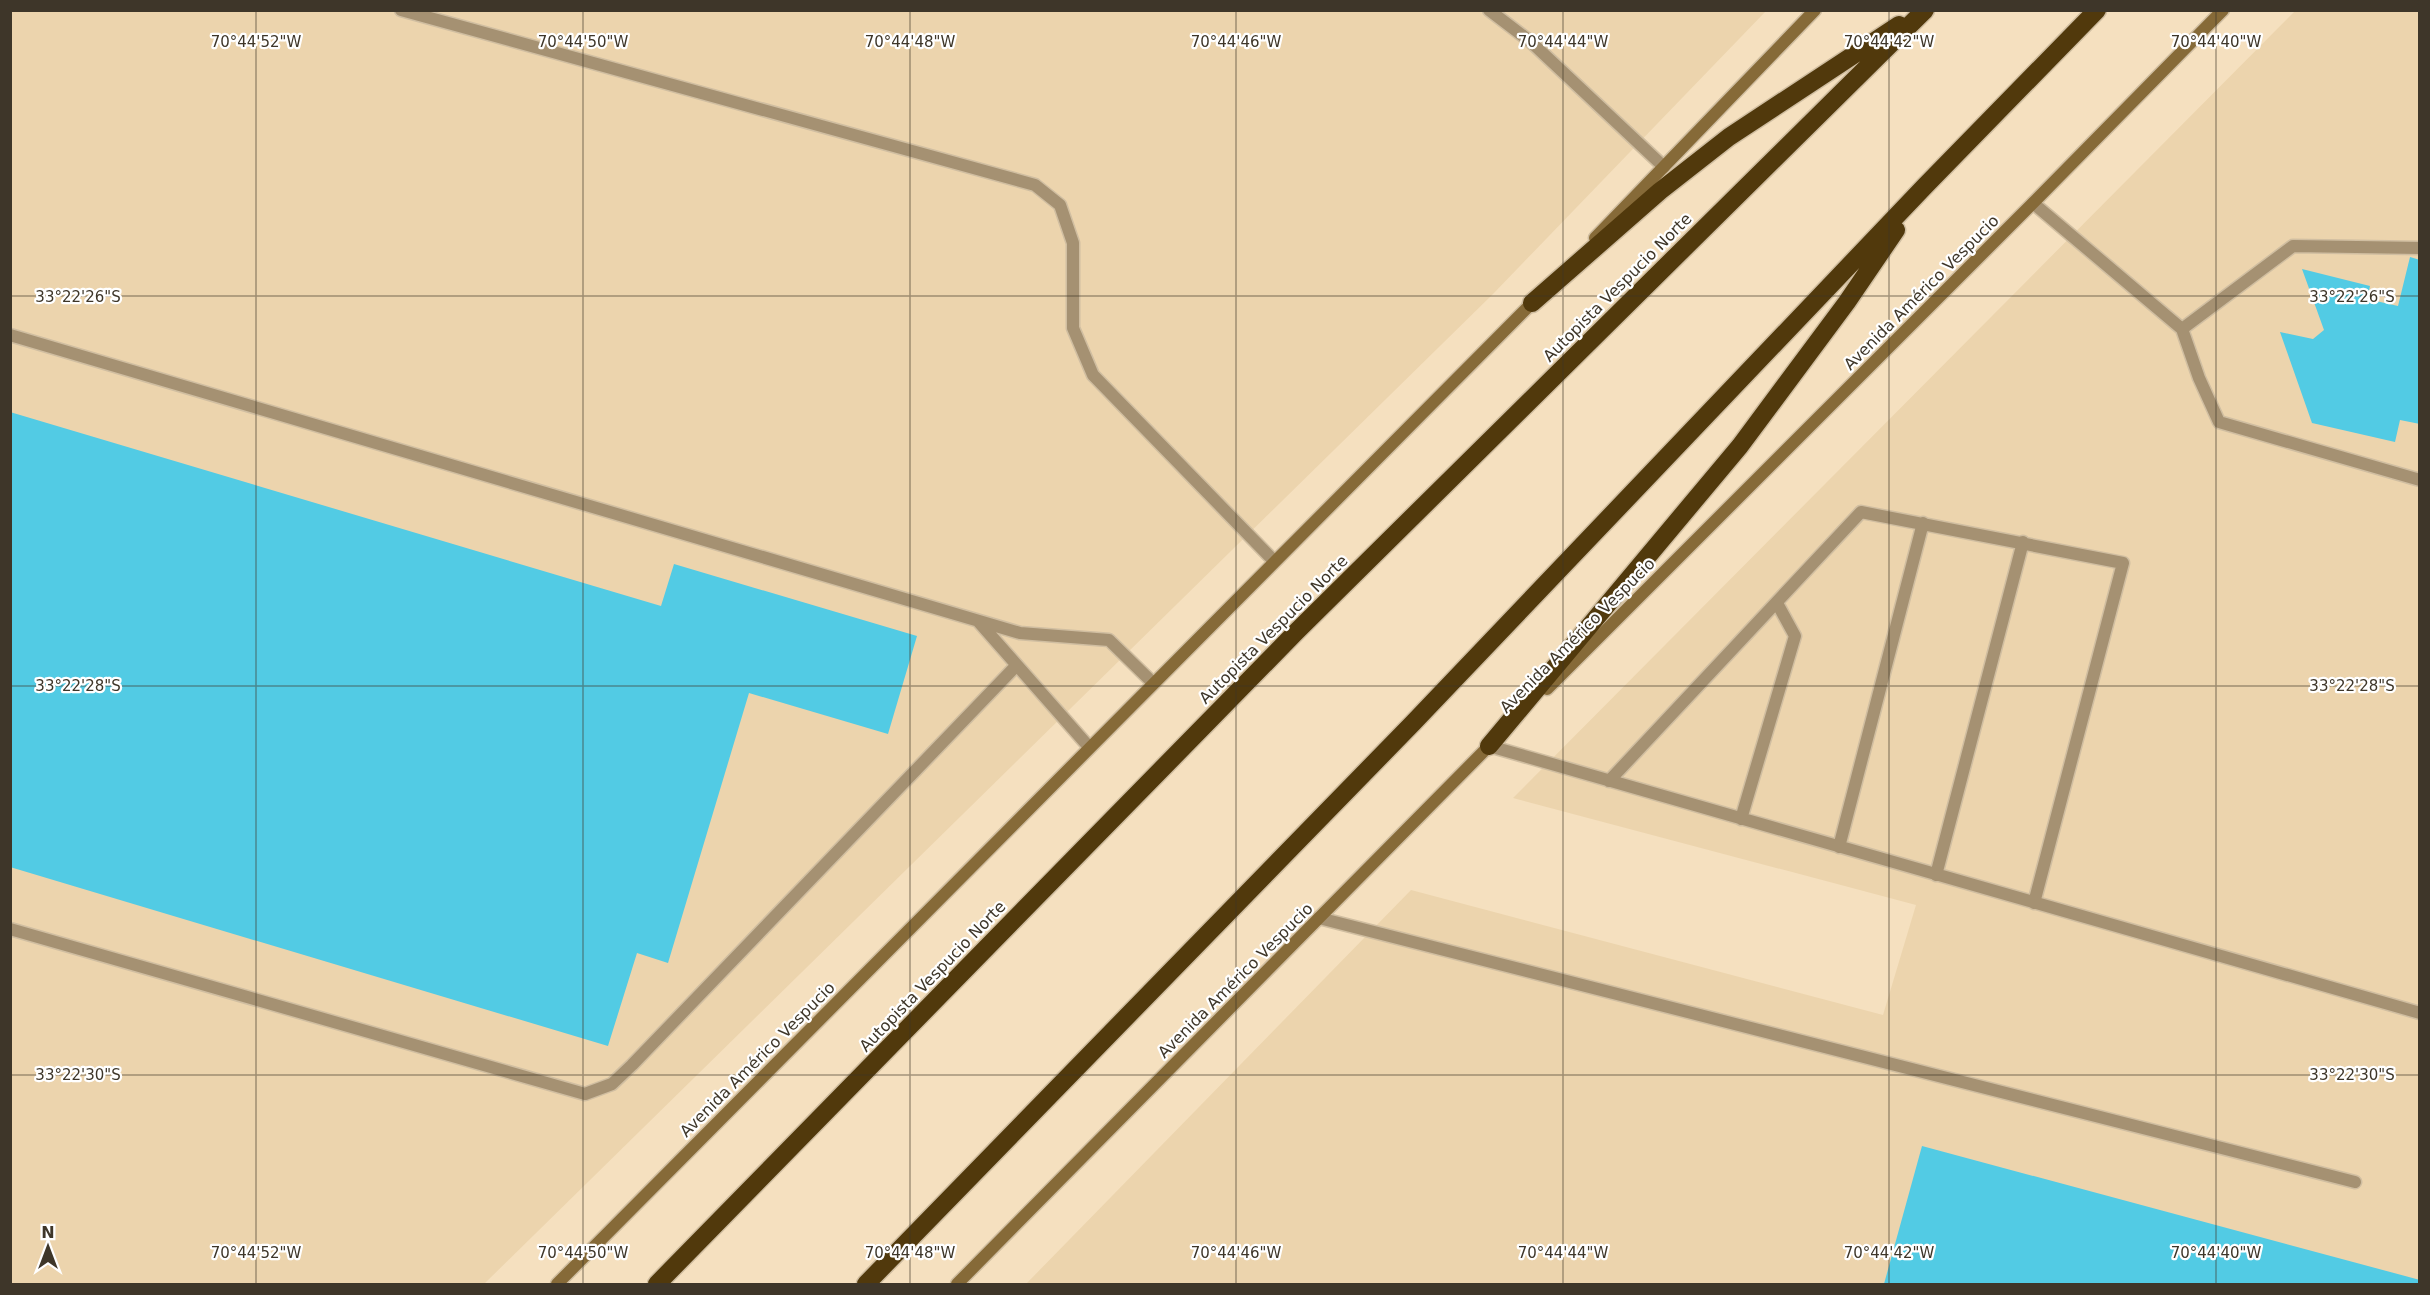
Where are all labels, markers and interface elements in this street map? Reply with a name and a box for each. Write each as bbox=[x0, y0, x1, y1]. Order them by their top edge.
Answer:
text: 70°44'52"W bbox=[211, 33, 301, 51]
text: 70°44'50"W bbox=[538, 33, 628, 51]
text: 70°44'48"W bbox=[865, 33, 955, 51]
text: 70°44'46"W bbox=[1191, 33, 1281, 51]
text: 70°44'44"W bbox=[1518, 33, 1608, 51]
text: 70°44'42"W bbox=[1844, 33, 1934, 51]
text: 70°44'40"W bbox=[2171, 33, 2261, 51]
street label: Autopista Vespucio Norte bbox=[1539, 209, 1695, 365]
street label: Avenida Américo Vespucio bbox=[1840, 211, 2003, 374]
text: 33°22'26"S bbox=[35, 288, 121, 306]
text: 33°22'26"S bbox=[2309, 288, 2395, 306]
street label: Autopista Vespucio Norte bbox=[1195, 551, 1351, 707]
street label: Avenida Américo Vespucio bbox=[1496, 554, 1659, 717]
text: 33°22'28"S bbox=[35, 677, 121, 695]
text: 33°22'28"S bbox=[2309, 677, 2395, 695]
street label: Autopista Vespucio Norte bbox=[855, 897, 1009, 1056]
street label: Avenida Américo Vespucio bbox=[1154, 899, 1317, 1062]
street label: Avenida Américo Vespucio bbox=[676, 978, 839, 1141]
text: 33°22'30"S bbox=[35, 1066, 121, 1084]
text: 33°22'30"S bbox=[2309, 1066, 2395, 1084]
north arrow bbox=[18, 1217, 78, 1277]
text: N bbox=[41, 1223, 55, 1242]
text: 70°44'52"W bbox=[211, 1244, 301, 1262]
text: 70°44'50"W bbox=[538, 1244, 628, 1262]
text: 70°44'48"W bbox=[865, 1244, 955, 1262]
text: 70°44'46"W bbox=[1191, 1244, 1281, 1262]
text: 70°44'44"W bbox=[1518, 1244, 1608, 1262]
text: 70°44'42"W bbox=[1844, 1244, 1934, 1262]
text: 70°44'40"W bbox=[2171, 1244, 2261, 1262]

